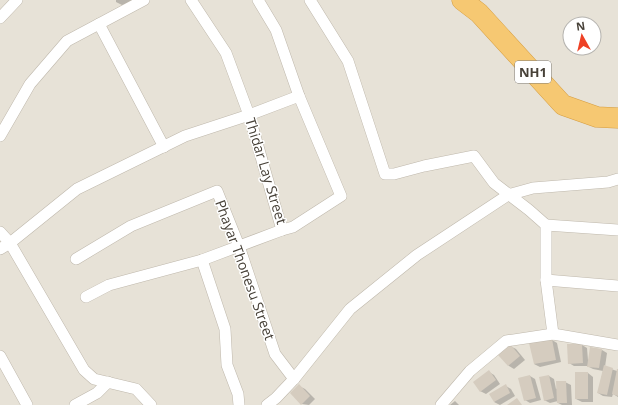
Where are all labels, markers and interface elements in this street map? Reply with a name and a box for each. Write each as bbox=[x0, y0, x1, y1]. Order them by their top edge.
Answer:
north arrow bbox=[562, 16, 602, 56]
text: N bbox=[575, 18, 586, 34]
road number: NH1 bbox=[515, 61, 551, 83]
street label: Thidar Lay Street bbox=[241, 115, 292, 226]
street label: Phayar Thonesu Street bbox=[211, 197, 280, 343]

